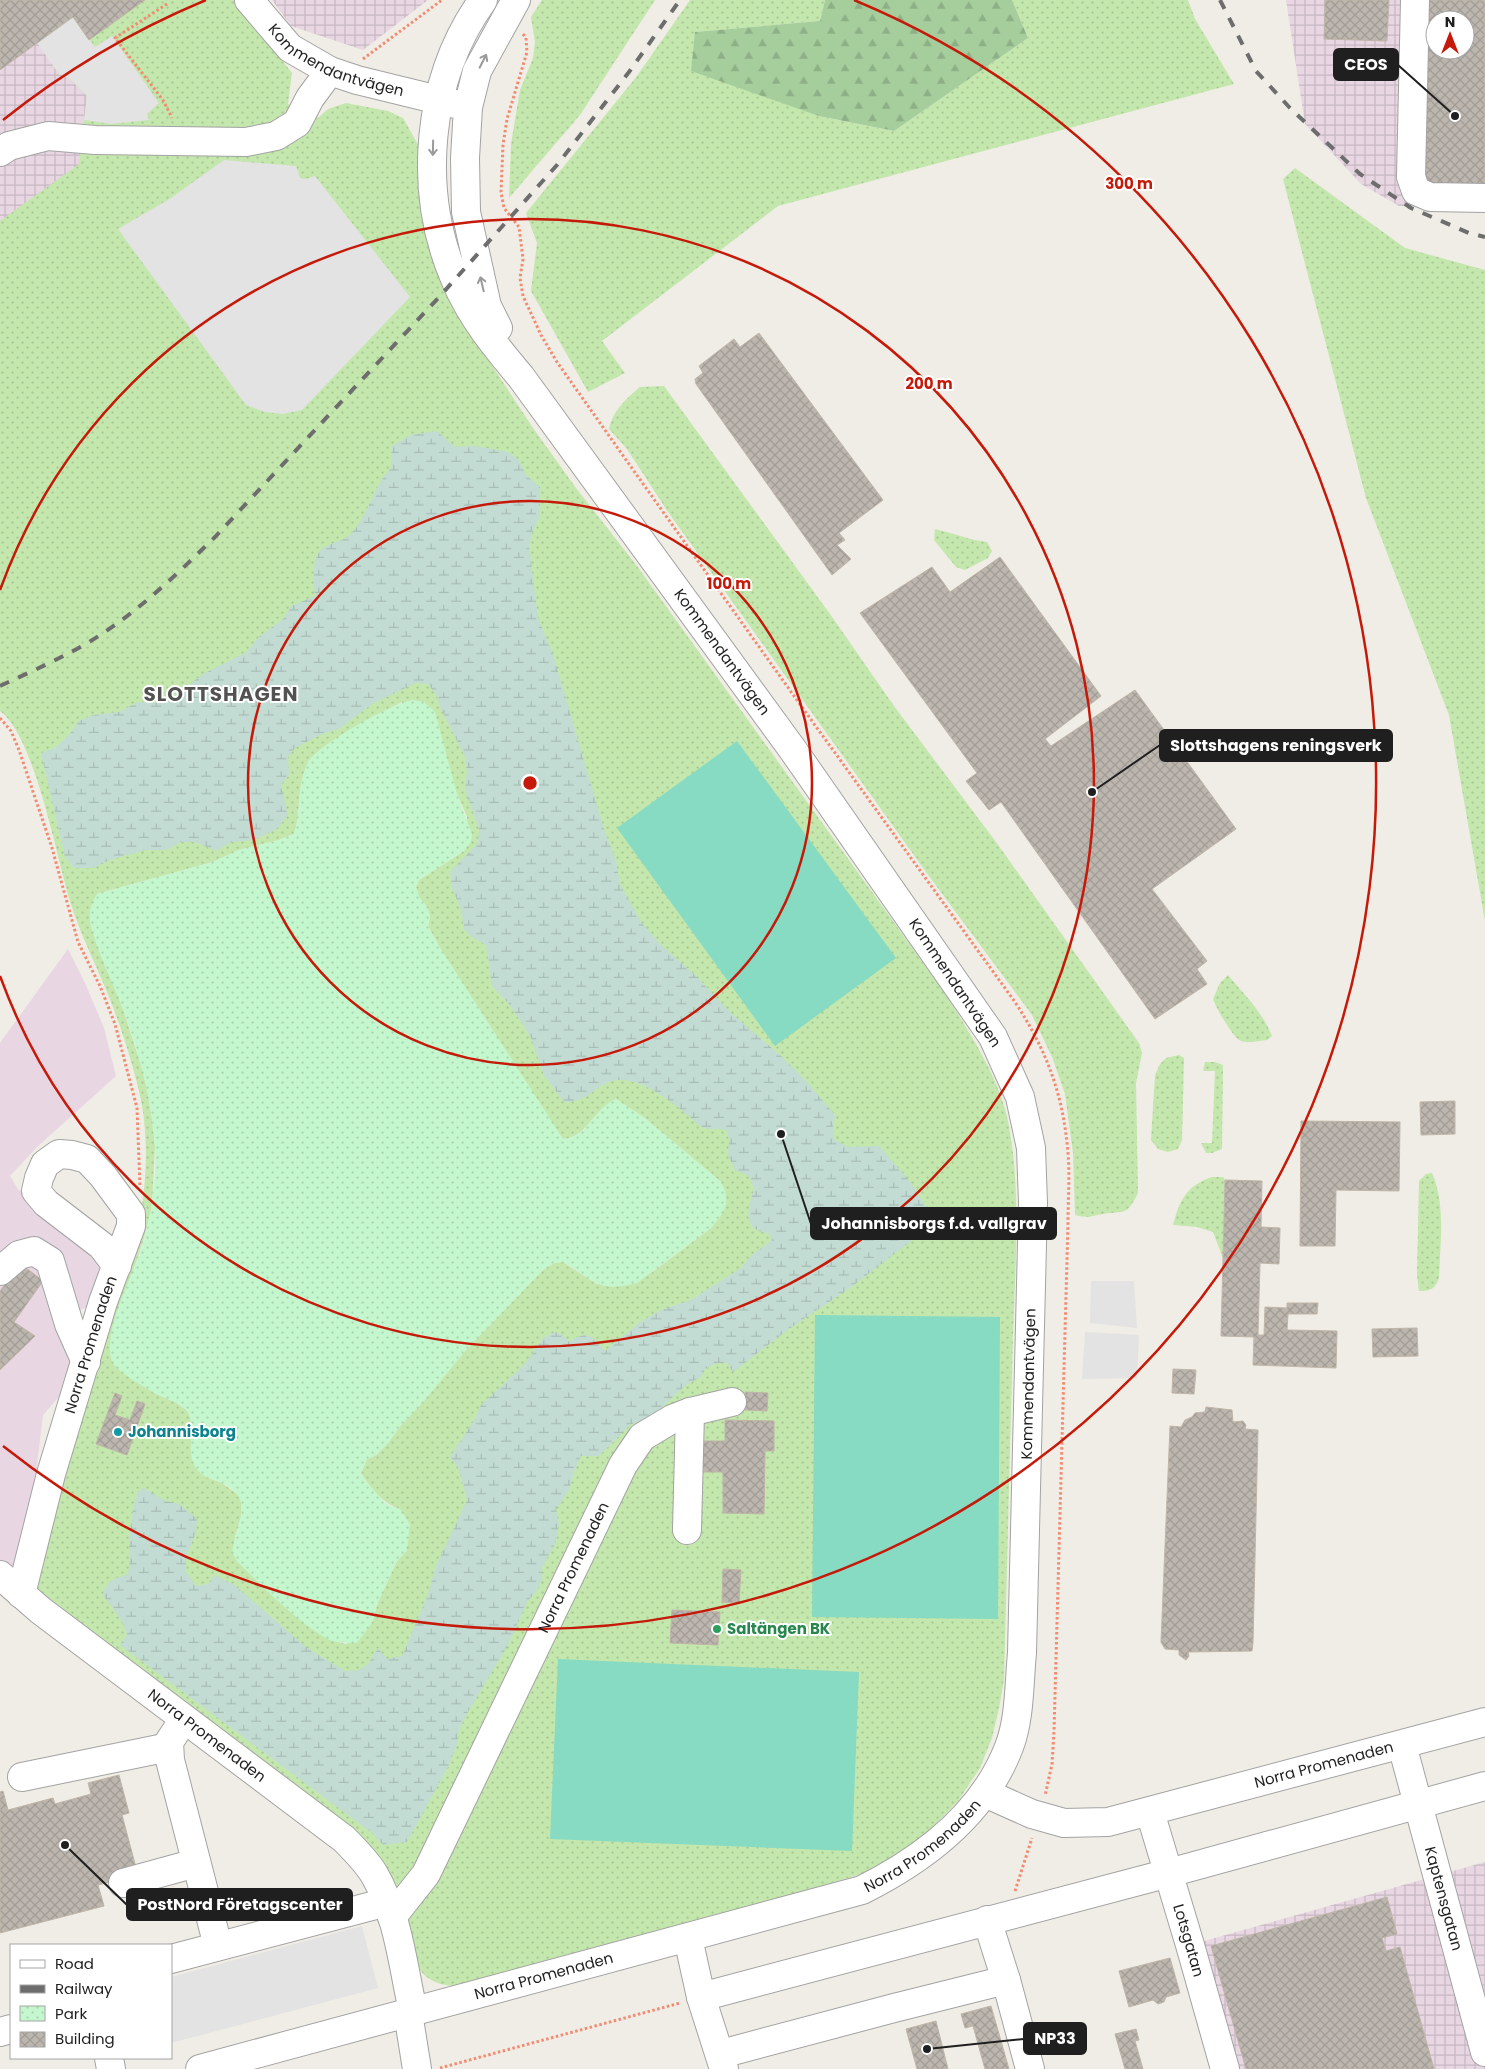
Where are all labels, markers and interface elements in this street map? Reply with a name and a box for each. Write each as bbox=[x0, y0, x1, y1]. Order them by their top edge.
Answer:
north arrow bbox=[1425, 10, 1475, 60]
text: N bbox=[1445, 12, 1455, 32]
street label: Kommendantvägen bbox=[264, 19, 406, 101]
callout: CEOS bbox=[1334, 49, 1398, 80]
one-way arrow bbox=[478, 53, 488, 68]
text: CEOS bbox=[1344, 53, 1388, 76]
one-way arrow bbox=[428, 140, 438, 156]
text: 300 m bbox=[1105, 173, 1153, 194]
one-way arrow bbox=[477, 276, 486, 292]
text: 200 m bbox=[905, 373, 953, 394]
text: 100 m bbox=[707, 573, 751, 594]
street label: Kommendantvägen bbox=[669, 584, 775, 719]
district label: SLOTTSHAGEN bbox=[144, 680, 298, 708]
callout: Slottshagens reningsverk bbox=[1160, 730, 1392, 761]
text: Slottshagens reningsverk bbox=[1170, 734, 1382, 757]
centre of rings bbox=[521, 774, 539, 792]
street label: Kommendantvägen bbox=[904, 914, 1006, 1051]
callout: Johannisborgs f.d. vallgrav bbox=[811, 1208, 1056, 1239]
text: Johannisborgs f.d. vallgrav bbox=[821, 1212, 1047, 1235]
street label: Norra Promenaden bbox=[59, 1273, 122, 1416]
street label: Kommendantvägen bbox=[1016, 1308, 1040, 1460]
place label: Johannisborg bbox=[128, 1421, 236, 1442]
marker: Johannisborg bbox=[112, 1426, 124, 1438]
street label: Norra Promenaden bbox=[533, 1498, 614, 1636]
place label: Saltängen BK bbox=[727, 1618, 831, 1639]
marker: Saltängen BK bbox=[711, 1623, 723, 1635]
street label: Norra Promenaden bbox=[144, 1684, 271, 1787]
street label: Norra Promenaden bbox=[1252, 1736, 1395, 1793]
street label: Norra Promenaden bbox=[860, 1795, 986, 1897]
street label: Kaptensgatan bbox=[1420, 1844, 1468, 1953]
callout: PostNord Företagscenter bbox=[127, 1889, 352, 1920]
text: PostNord Företagscenter bbox=[137, 1893, 343, 1916]
street label: Lotsgatan bbox=[1168, 1901, 1209, 1979]
legend bbox=[10, 1944, 172, 2059]
street label: Norra Promenaden bbox=[472, 1947, 615, 2004]
text: Road bbox=[55, 1953, 94, 1974]
text: Railway bbox=[55, 1978, 113, 1999]
text: Park bbox=[55, 2003, 87, 2024]
callout: NP33 bbox=[1024, 2023, 1086, 2054]
text: NP33 bbox=[1034, 2027, 1076, 2050]
text: Building bbox=[55, 2028, 115, 2049]

